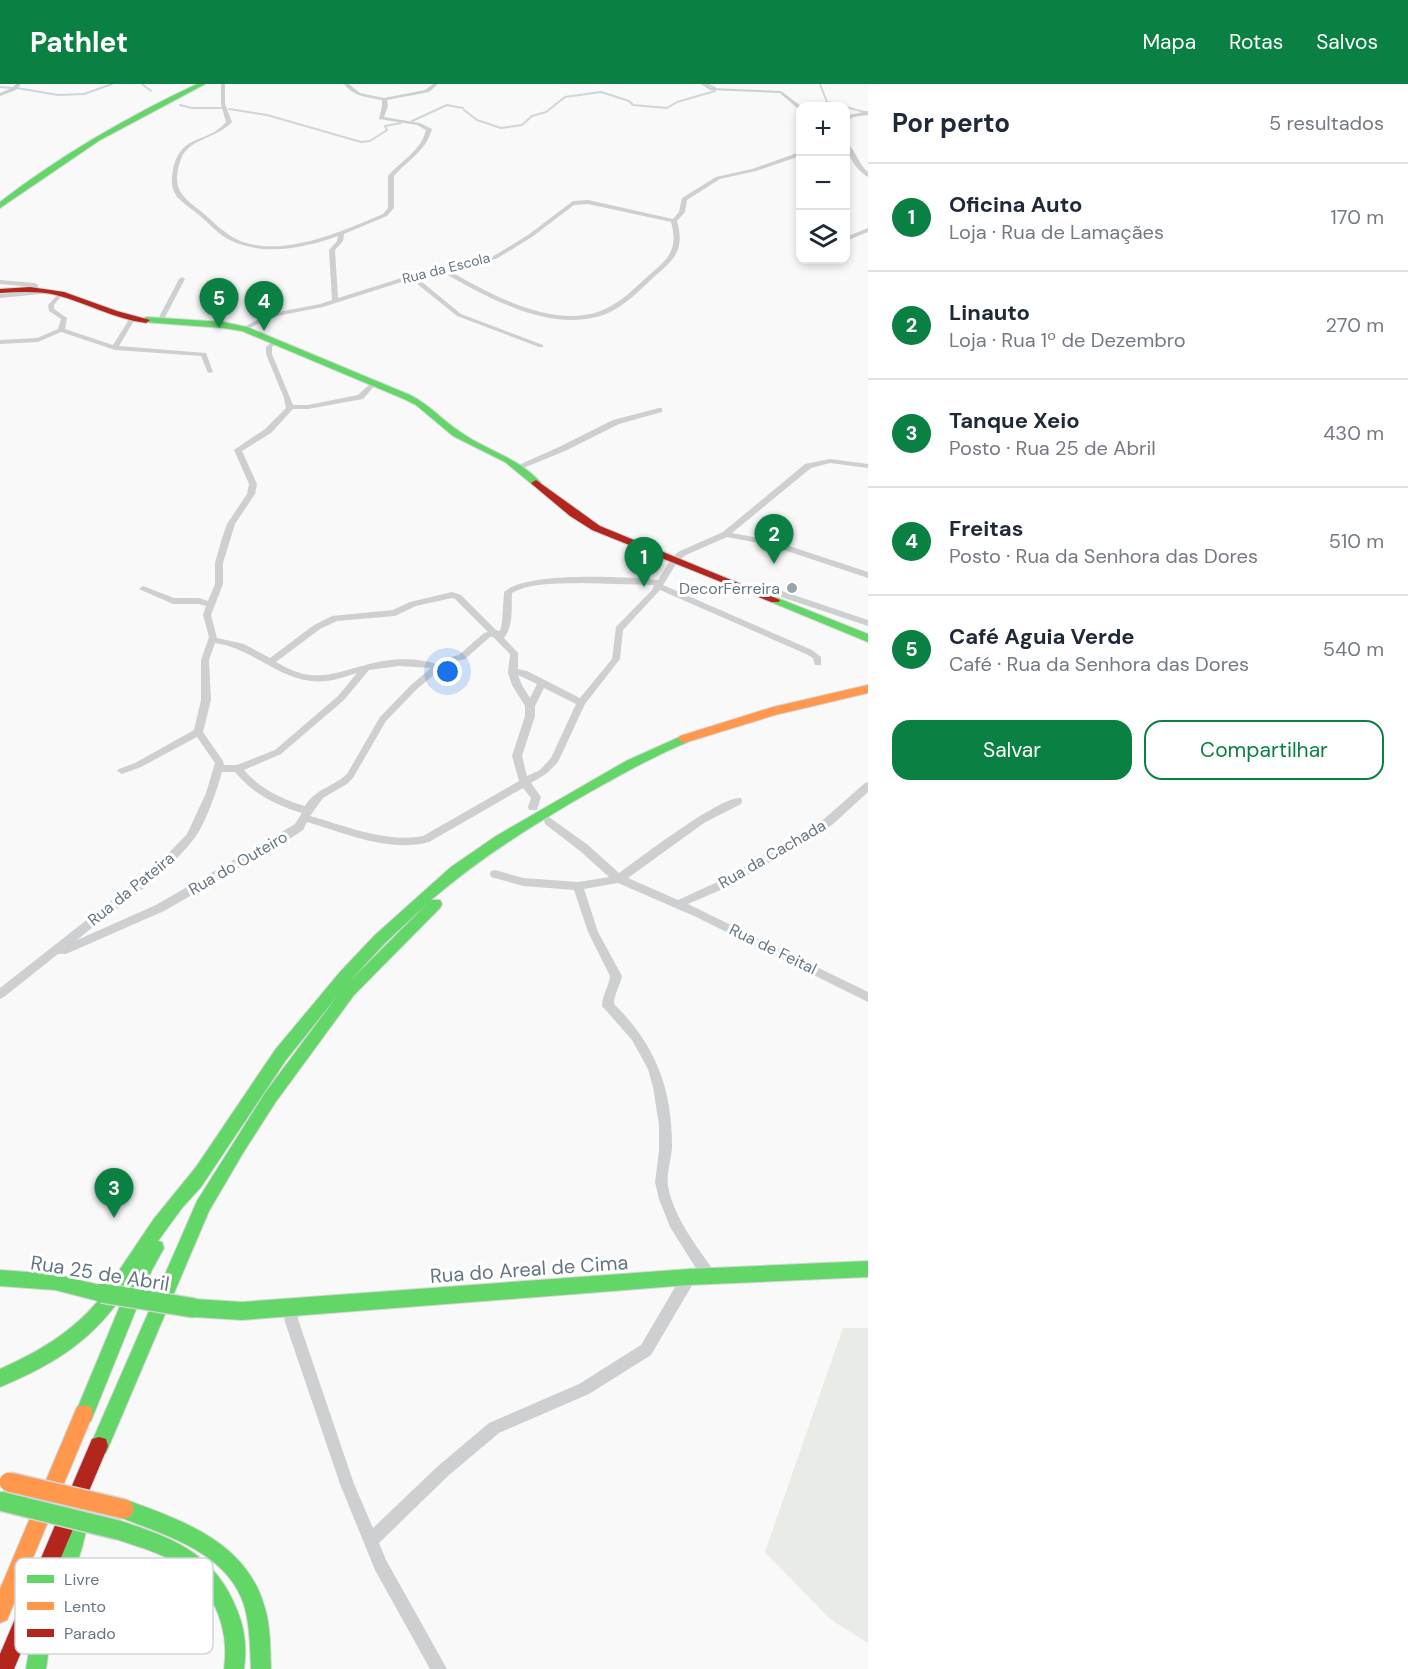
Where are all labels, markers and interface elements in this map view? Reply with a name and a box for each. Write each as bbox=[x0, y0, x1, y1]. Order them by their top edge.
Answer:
text: Pathlet bbox=[30, 24, 128, 61]
text: Mapa bbox=[1142, 28, 1196, 56]
text: Rotas bbox=[1229, 28, 1283, 56]
text: Salvos bbox=[1316, 28, 1378, 56]
map controls bbox=[796, 102, 850, 264]
button: + bbox=[796, 102, 850, 156]
text: Por perto bbox=[892, 106, 1010, 140]
text: 5 resultados bbox=[1269, 110, 1384, 136]
button: − bbox=[796, 156, 850, 210]
text: Oficina Auto bbox=[949, 190, 1082, 219]
text: 1 bbox=[908, 204, 915, 230]
text: 170 m bbox=[1331, 204, 1384, 230]
button: layers bbox=[796, 210, 850, 264]
text: Loja · Rua de Lamaçães bbox=[949, 219, 1164, 245]
street label: Rua da Escola bbox=[400, 248, 492, 288]
pin: 5 bbox=[200, 278, 238, 328]
pin: 4 bbox=[244, 282, 284, 331]
text: Linauto bbox=[949, 298, 1030, 327]
text: 2 bbox=[906, 312, 917, 338]
text: 270 m bbox=[1326, 312, 1384, 338]
text: Loja · Rua 1º de Dezembro bbox=[949, 327, 1186, 353]
text: Tanque Xeio bbox=[949, 406, 1080, 435]
text: 3 bbox=[905, 420, 918, 446]
text: 430 m bbox=[1323, 420, 1384, 446]
text: Posto · Rua 25 de Abril bbox=[949, 435, 1156, 461]
pin: 2 bbox=[754, 514, 794, 564]
text: Freitas bbox=[949, 514, 1023, 543]
text: 4 bbox=[905, 528, 918, 554]
text: 510 m bbox=[1329, 528, 1384, 554]
pin: 1 bbox=[624, 538, 664, 587]
text: Posto · Rua da Senhora das Dores bbox=[949, 543, 1258, 569]
place label: DecorFerreira bbox=[679, 578, 780, 599]
marker: DecorFerreira bbox=[785, 581, 799, 595]
text: Café Aguia Verde bbox=[949, 622, 1135, 651]
text: 5 bbox=[905, 636, 918, 662]
text: 540 m bbox=[1323, 636, 1384, 662]
text: Café · Rua da Senhora das Dores bbox=[949, 651, 1249, 677]
your location bbox=[433, 657, 462, 686]
button: Salvar bbox=[892, 720, 1132, 780]
button: Compartilhar bbox=[1144, 720, 1384, 780]
street label: Rua da Cachada bbox=[715, 815, 829, 893]
street label: Rua do Outeiro bbox=[185, 826, 291, 900]
street label: Rua da Pateira bbox=[83, 848, 179, 930]
street label: Rua de Feital bbox=[726, 919, 820, 979]
pin: 3 bbox=[94, 1168, 134, 1218]
street label: Rua 25 de Abril bbox=[29, 1249, 171, 1297]
street label: Rua do Areal de Cima bbox=[429, 1249, 629, 1289]
legend bbox=[15, 1558, 213, 1654]
text: Livre bbox=[64, 1569, 99, 1590]
text: Lento bbox=[64, 1596, 106, 1617]
text: Parado bbox=[64, 1623, 116, 1644]

